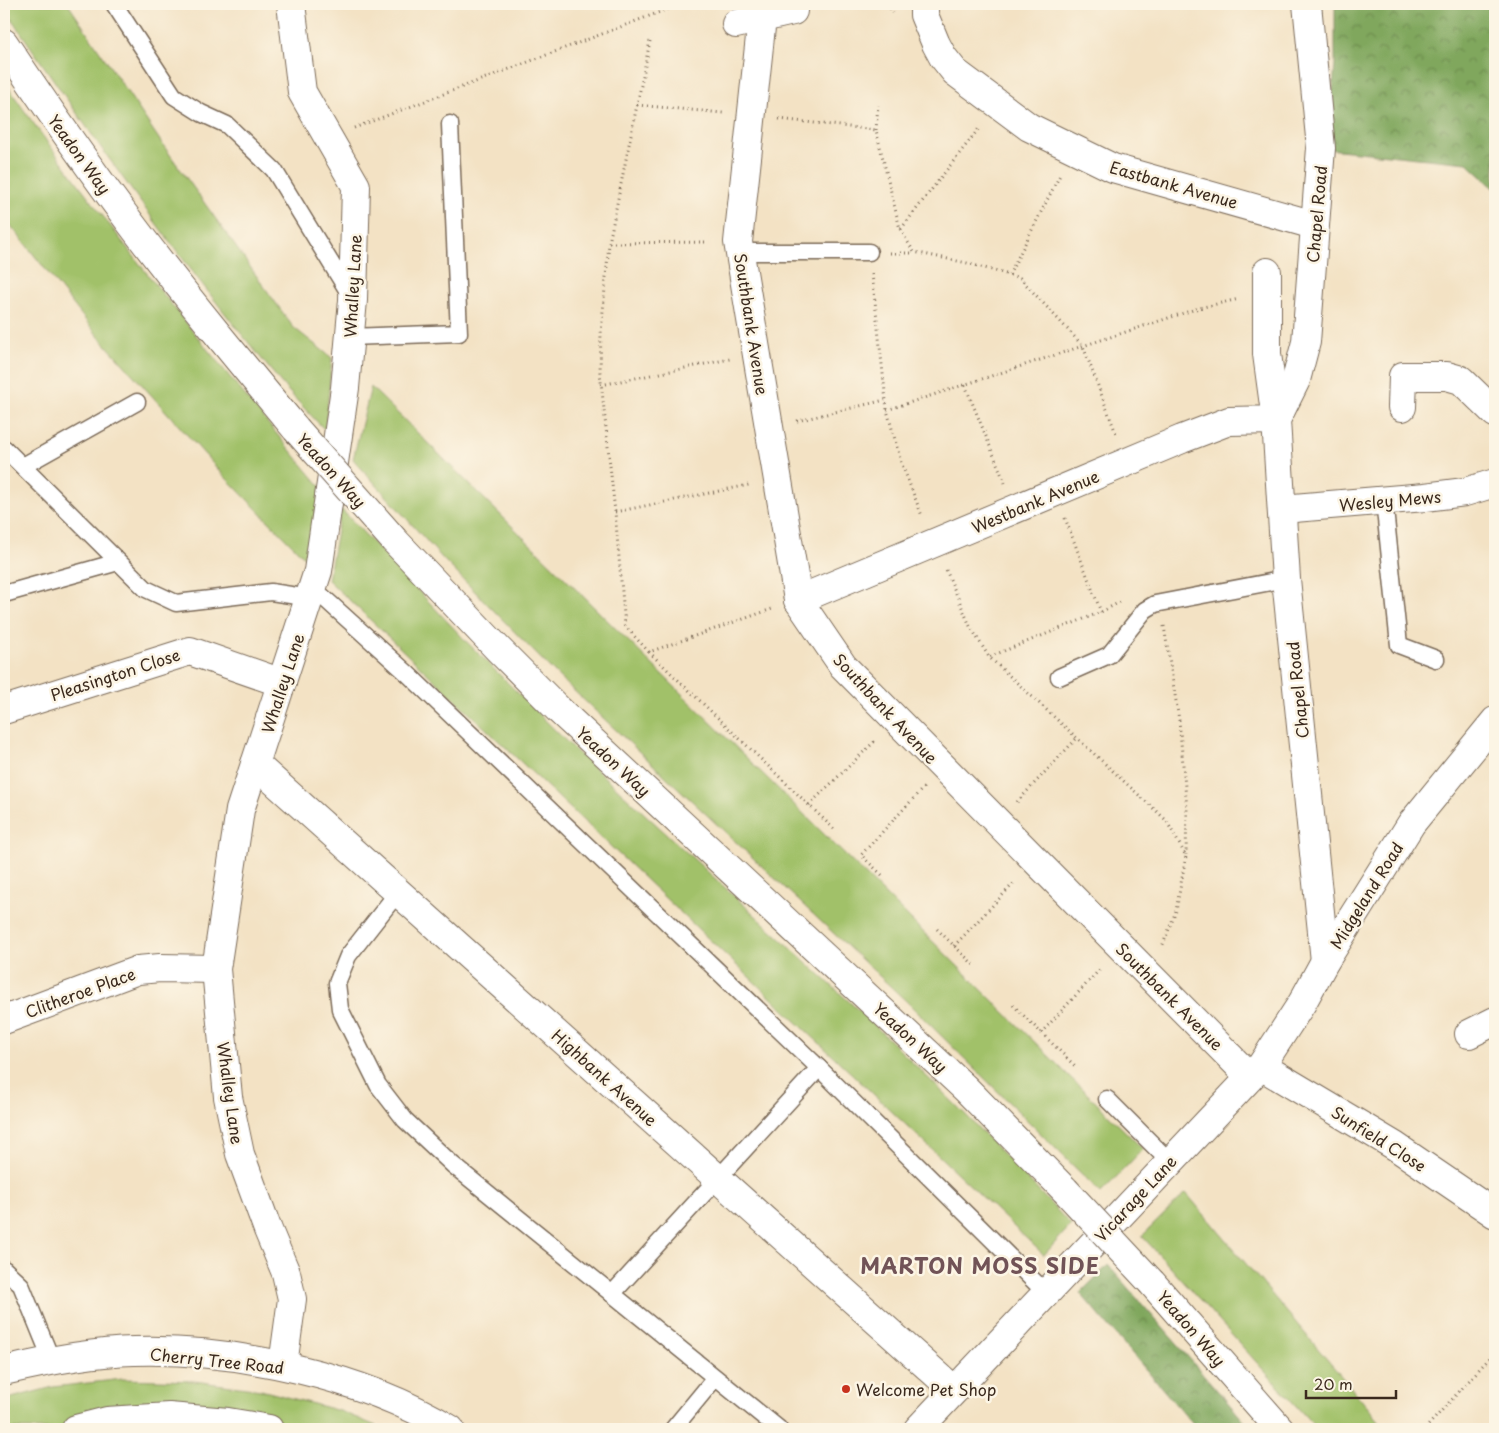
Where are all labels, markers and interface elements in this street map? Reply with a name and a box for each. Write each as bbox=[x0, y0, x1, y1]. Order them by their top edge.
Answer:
street label: Yeadon Way bbox=[43, 109, 117, 199]
street label: Eastbank Avenue bbox=[1107, 154, 1241, 214]
street label: Chapel Road bbox=[1300, 164, 1332, 264]
street label: Whalley Lane bbox=[337, 234, 367, 338]
street label: Southbank Avenue bbox=[729, 251, 775, 397]
street label: Yeadon Way bbox=[292, 427, 372, 513]
street label: Westbank Avenue bbox=[968, 463, 1103, 539]
street label: Wesley Mews bbox=[1338, 484, 1442, 516]
street label: Whalley Lane bbox=[255, 630, 309, 736]
street label: Chapel Road bbox=[1280, 640, 1314, 740]
street label: Pleasington Close bbox=[47, 642, 183, 706]
street label: Southbank Avenue bbox=[828, 647, 944, 769]
street label: Yeadon Way bbox=[572, 720, 656, 802]
street label: Midgeland Road bbox=[1323, 837, 1409, 953]
street label: Southbank Avenue bbox=[1111, 937, 1229, 1055]
street label: Clitheroe Place bbox=[21, 961, 139, 1023]
street label: Yeadon Way bbox=[869, 996, 953, 1078]
street label: Highbank Avenue bbox=[547, 1023, 663, 1131]
street label: Whalley Lane bbox=[212, 1040, 250, 1146]
street label: Sunfield Close bbox=[1327, 1099, 1431, 1177]
street label: Vicarage Lane bbox=[1088, 1149, 1182, 1247]
district label: MARTON MOSS SIDE bbox=[860, 1249, 1100, 1281]
street label: Yeadon Way bbox=[1152, 1285, 1232, 1371]
street label: Cherry Tree Road bbox=[149, 1341, 285, 1379]
scale bar bbox=[1306, 1368, 1396, 1400]
text: 20 m bbox=[1314, 1372, 1353, 1395]
place label: Welcome Pet Shop bbox=[856, 1377, 996, 1401]
marker: Welcome Pet Shop bbox=[840, 1383, 852, 1395]

